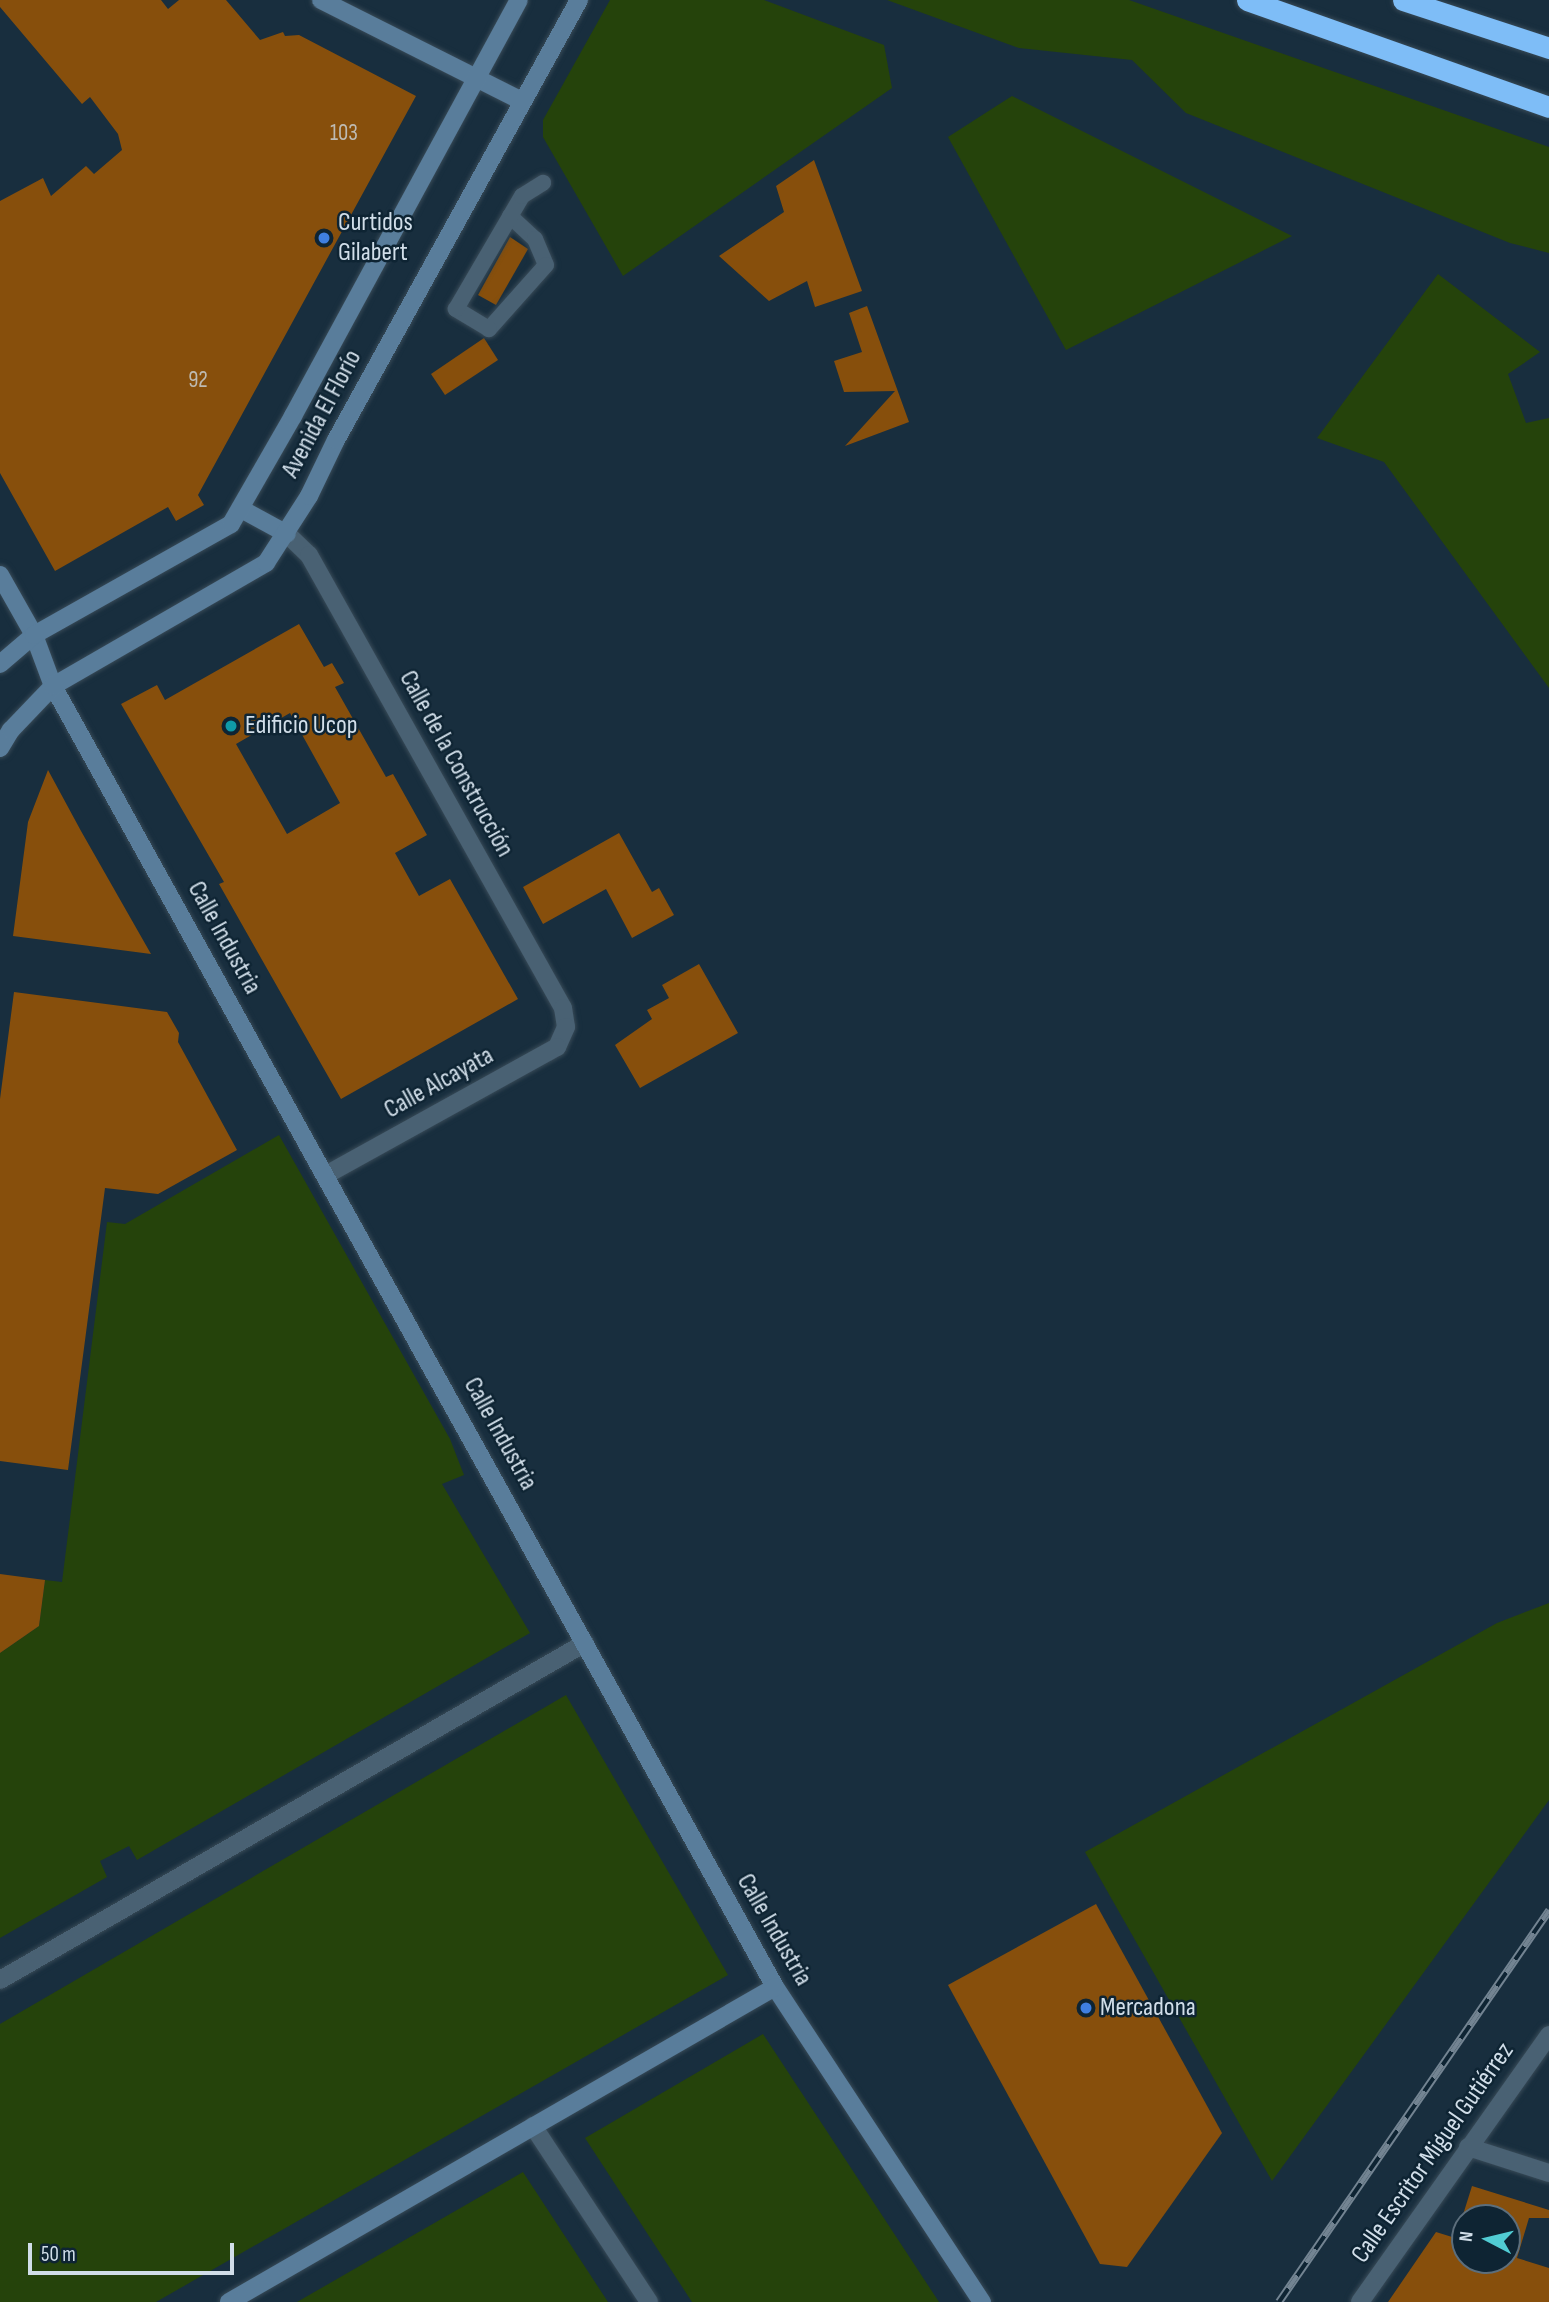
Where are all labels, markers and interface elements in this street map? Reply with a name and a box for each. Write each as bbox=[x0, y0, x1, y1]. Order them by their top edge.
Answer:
house number: 103 bbox=[330, 119, 358, 147]
place label: Curtidos Gilabert bbox=[338, 207, 413, 268]
marker: Curtidos Gilabert bbox=[316, 230, 332, 246]
street label: Avenida El Florío bbox=[275, 345, 369, 483]
house number: 92 bbox=[188, 366, 208, 394]
street label: Calle de la Construcción bbox=[392, 665, 520, 863]
place label: Edificio Ucop bbox=[245, 710, 357, 742]
marker: Edificio Ucop bbox=[223, 718, 239, 734]
street label: Calle Industria bbox=[180, 876, 268, 1000]
street label: Calle Alcayata bbox=[379, 1040, 499, 1126]
street label: Calle Industria bbox=[456, 1372, 544, 1496]
street label: Calle Industria bbox=[729, 1868, 819, 1992]
place label: Mercadona bbox=[1100, 1992, 1196, 2024]
marker: Mercadona bbox=[1078, 2000, 1094, 2016]
street label: Calle Escritor Miguel Gutiérrez bbox=[1345, 2037, 1521, 2269]
north arrow bbox=[1451, 2204, 1521, 2274]
scale bar bbox=[32, 2228, 238, 2272]
text: N bbox=[1455, 2230, 1479, 2243]
text: 50 m bbox=[41, 2242, 76, 2267]

